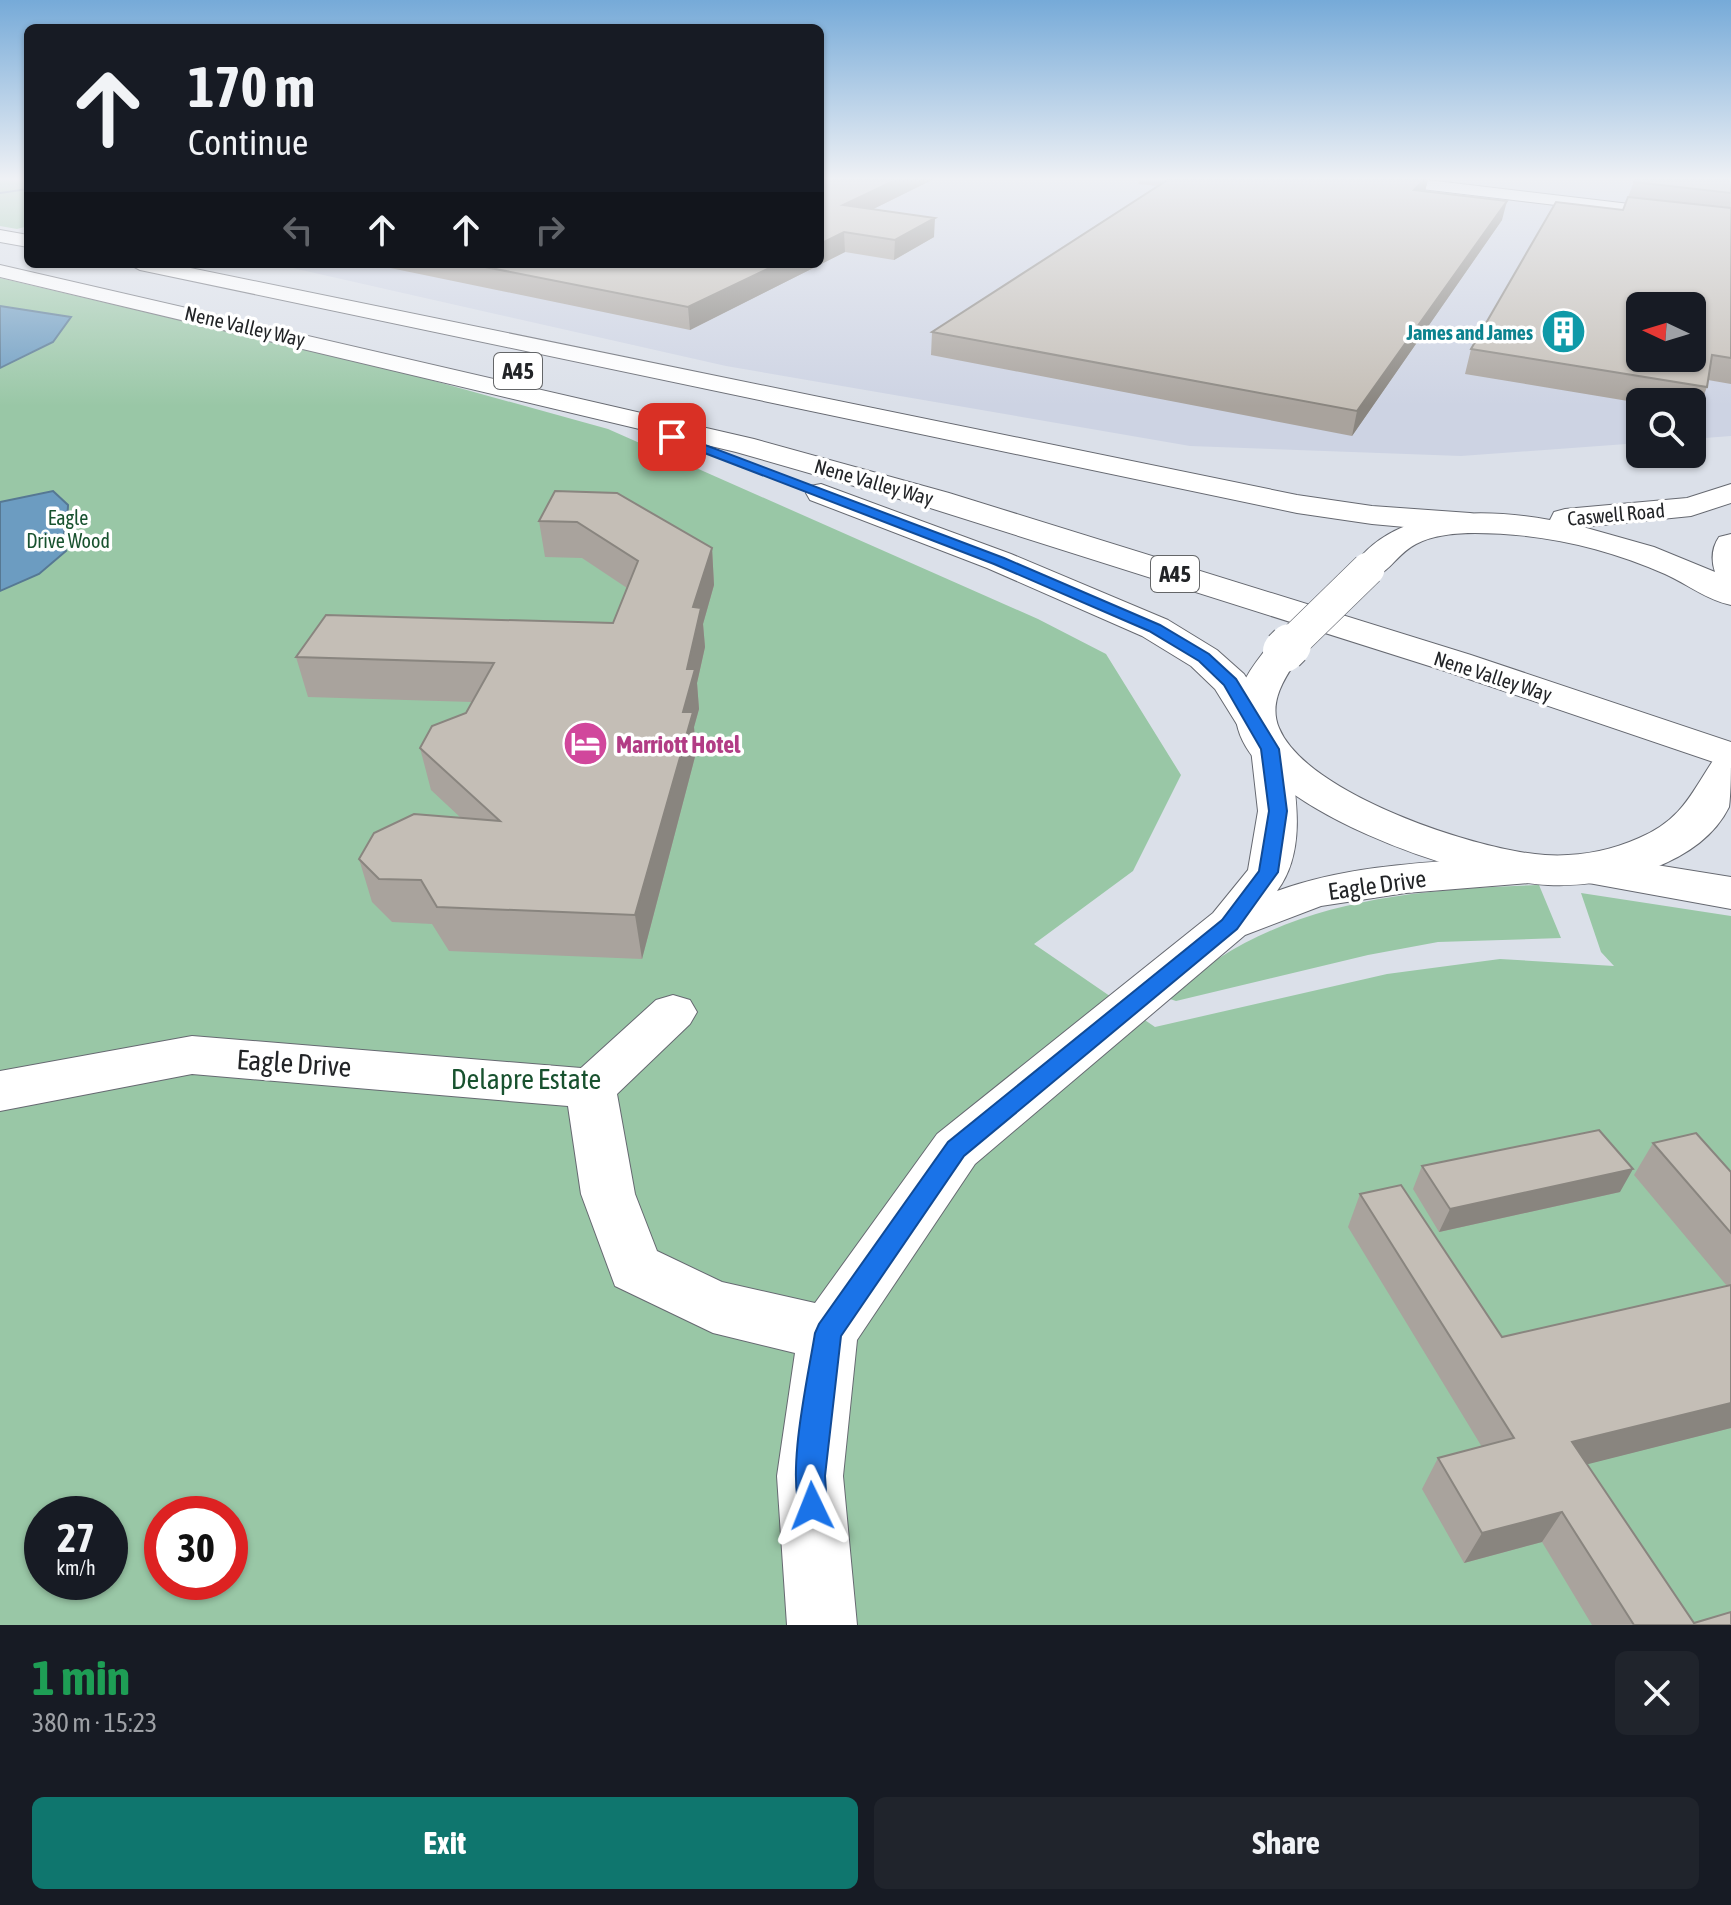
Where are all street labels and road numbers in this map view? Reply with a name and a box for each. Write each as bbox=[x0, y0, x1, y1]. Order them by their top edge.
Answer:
street label: Nene Valley Way bbox=[183, 301, 307, 351]
road number: A45 bbox=[494, 353, 542, 389]
street label: Nene Valley Way bbox=[812, 454, 936, 510]
street label: Caswell Road bbox=[1566, 498, 1666, 530]
road number: A45 bbox=[1151, 556, 1199, 592]
street label: Nene Valley Way bbox=[1431, 646, 1555, 706]
street label: Eagle Drive bbox=[1326, 865, 1428, 905]
street label: Eagle Drive bbox=[236, 1043, 352, 1083]

